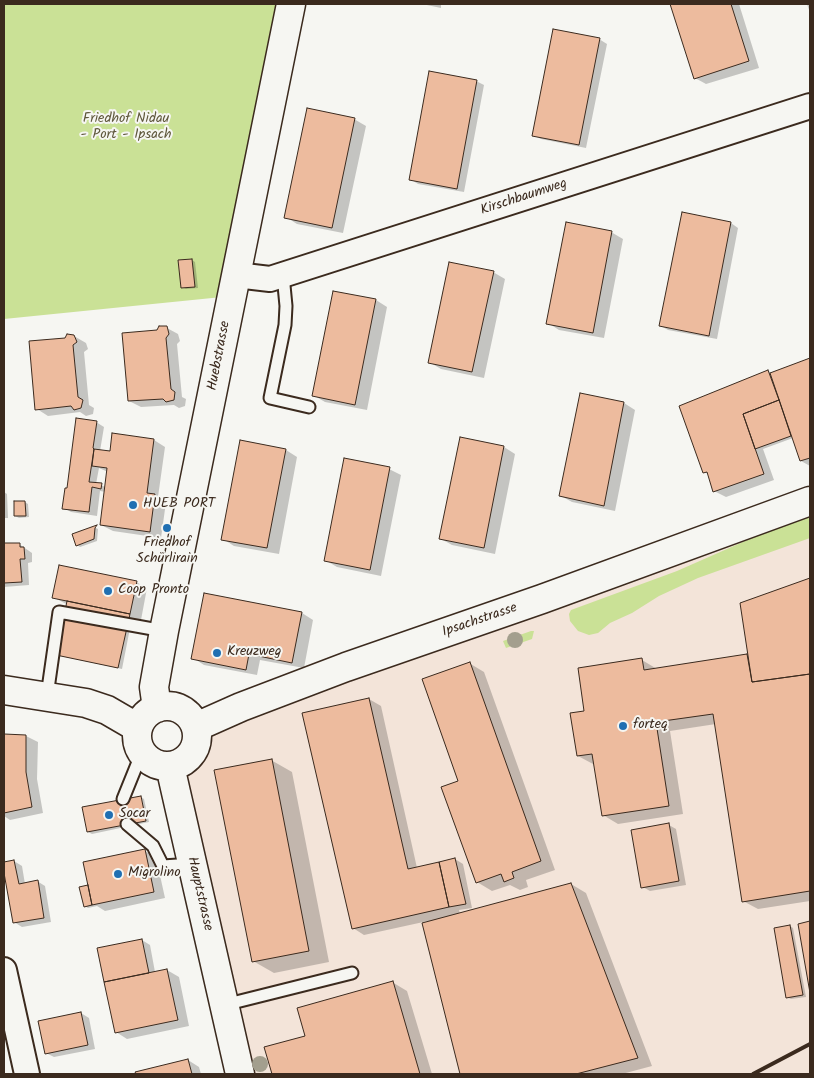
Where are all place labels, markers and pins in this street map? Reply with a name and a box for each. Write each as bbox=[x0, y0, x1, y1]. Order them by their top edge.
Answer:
place label: HUEB PORT bbox=[143, 497, 215, 513]
marker: HUEB PORT bbox=[127, 499, 139, 511]
marker: Friedhof Schürlirain bbox=[161, 522, 173, 534]
place label: Friedhof Schürlirain bbox=[136, 536, 198, 568]
place label: Coop Pronto bbox=[118, 583, 189, 599]
marker: Coop Pronto bbox=[102, 585, 114, 597]
place label: Kreuzweg bbox=[227, 645, 281, 661]
marker: Kreuzweg bbox=[211, 647, 223, 659]
place label: forteq bbox=[633, 718, 668, 734]
marker: forteq bbox=[617, 720, 629, 732]
place label: Socar bbox=[119, 807, 150, 823]
marker: Socar bbox=[103, 809, 115, 821]
place label: Migrolino bbox=[128, 866, 181, 882]
marker: Migrolino bbox=[112, 868, 124, 880]

